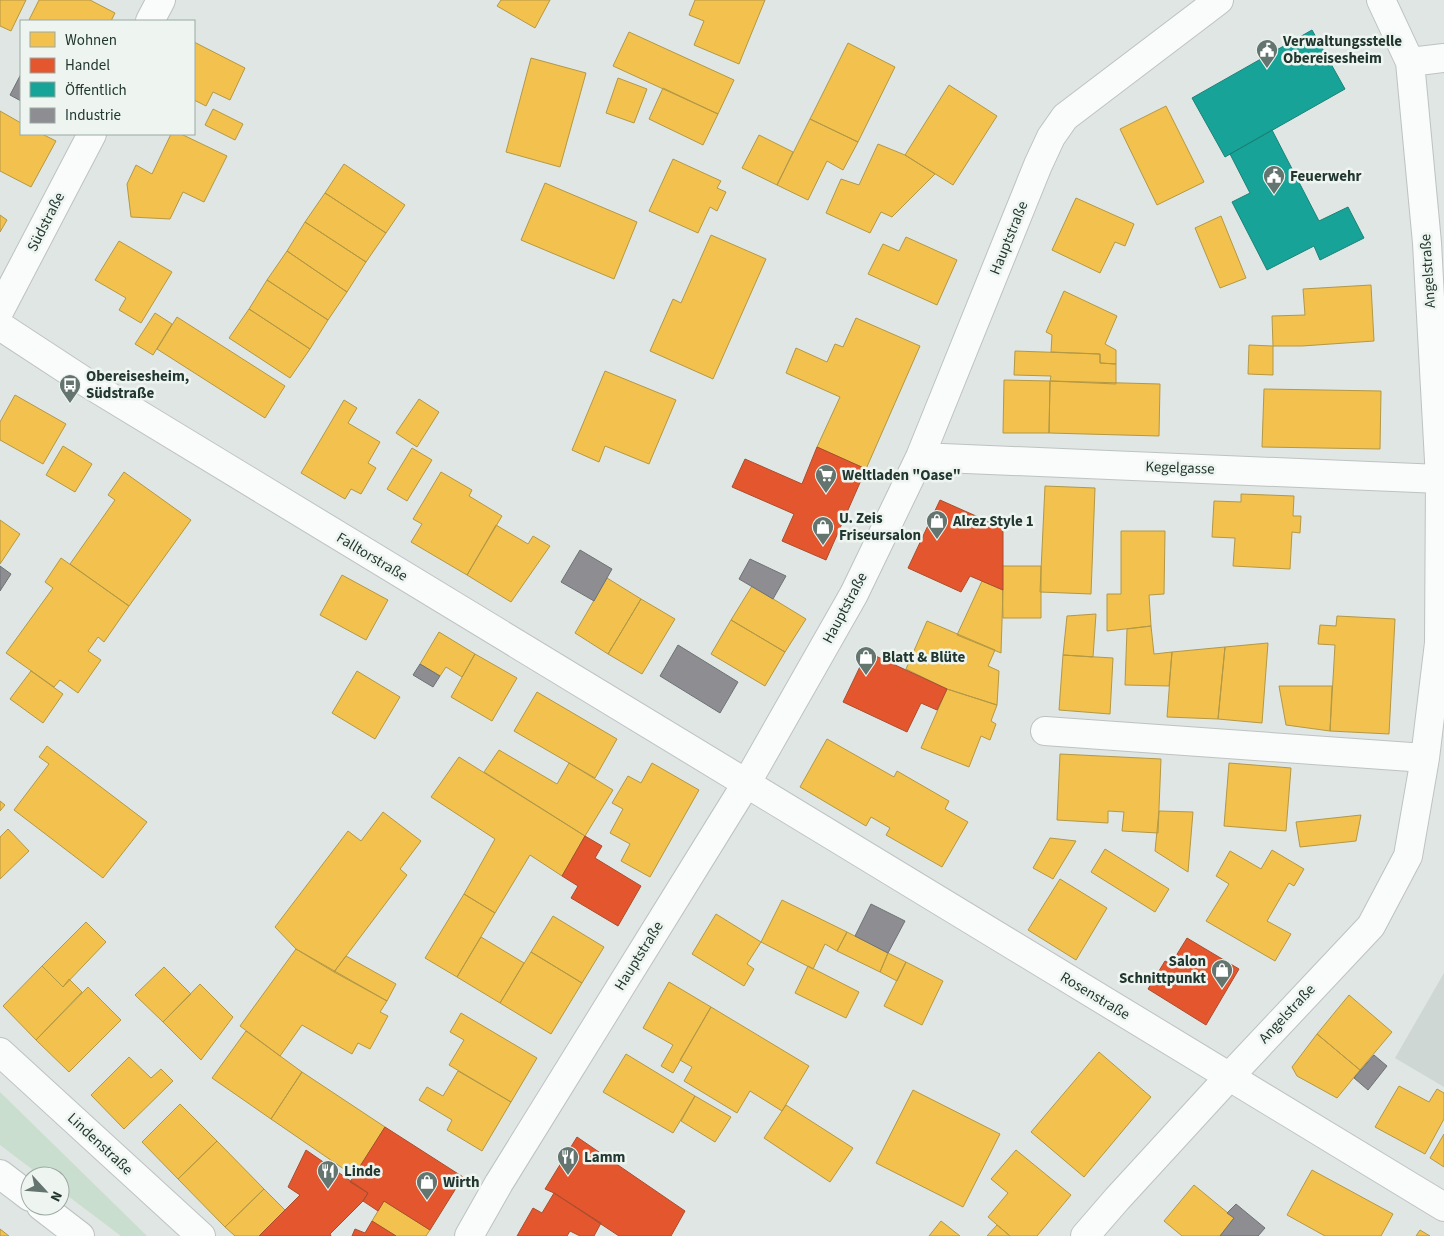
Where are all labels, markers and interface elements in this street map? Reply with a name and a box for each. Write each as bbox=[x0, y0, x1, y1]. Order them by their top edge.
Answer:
legend bbox=[20, 20, 195, 135]
text: Wohnen bbox=[65, 30, 117, 51]
place label: Verwaltungsstelle Obereisesheim bbox=[1282, 31, 1402, 69]
public building icon: Verwaltungsstelle Obereisesheim bbox=[1255, 38, 1279, 69]
text: Handel bbox=[65, 55, 110, 76]
text: Öffentlich bbox=[65, 80, 127, 101]
text: Industrie bbox=[65, 105, 121, 126]
public building icon: Feuerwehr bbox=[1262, 164, 1286, 195]
place label: Feuerwehr bbox=[1290, 166, 1362, 187]
street label: Südstraße bbox=[22, 189, 70, 255]
street label: Hauptstraße bbox=[985, 198, 1033, 278]
street label: Angelstraße bbox=[1415, 233, 1441, 309]
place label: Obereisesheim, Südstraße bbox=[86, 366, 189, 404]
bus stop icon: Obereisesheim, Südstraße bbox=[58, 373, 82, 404]
street label: Kegelgasse bbox=[1145, 456, 1215, 480]
supermarket icon: Weltladen "Oase" bbox=[814, 463, 838, 494]
place label: Weltladen "Oase" bbox=[842, 465, 961, 486]
place label: U. Zeis Friseursalon bbox=[839, 508, 921, 546]
shop icon: Alrez Style 1 bbox=[925, 509, 949, 540]
place label: Alrez Style 1 bbox=[952, 511, 1034, 532]
shop icon: U. Zeis Friseursalon bbox=[811, 515, 835, 546]
street label: Falltorstraße bbox=[332, 527, 412, 587]
street label: Hauptstraße bbox=[817, 569, 873, 647]
shop icon: Blatt & Blüte bbox=[854, 645, 878, 676]
place label: Blatt & Blüte bbox=[882, 647, 966, 668]
street label: Hauptstraße bbox=[609, 917, 669, 995]
place label: Salon Schnittpunkt bbox=[1119, 951, 1206, 989]
shop icon: Salon Schnittpunkt bbox=[1210, 958, 1234, 989]
street label: Rosenstraße bbox=[1056, 967, 1134, 1025]
street label: Angelstraße bbox=[1254, 980, 1320, 1048]
street label: Lindenstraße bbox=[63, 1108, 137, 1180]
restaurant icon: Lamm bbox=[556, 1145, 580, 1176]
place label: Lamm bbox=[584, 1147, 625, 1168]
restaurant icon: Linde bbox=[316, 1159, 340, 1190]
place label: Linde bbox=[344, 1161, 381, 1182]
north arrow bbox=[20, 1166, 70, 1216]
shop icon: Wirth bbox=[415, 1170, 439, 1201]
place label: Wirth bbox=[443, 1172, 480, 1193]
text: N bbox=[45, 1188, 67, 1205]

